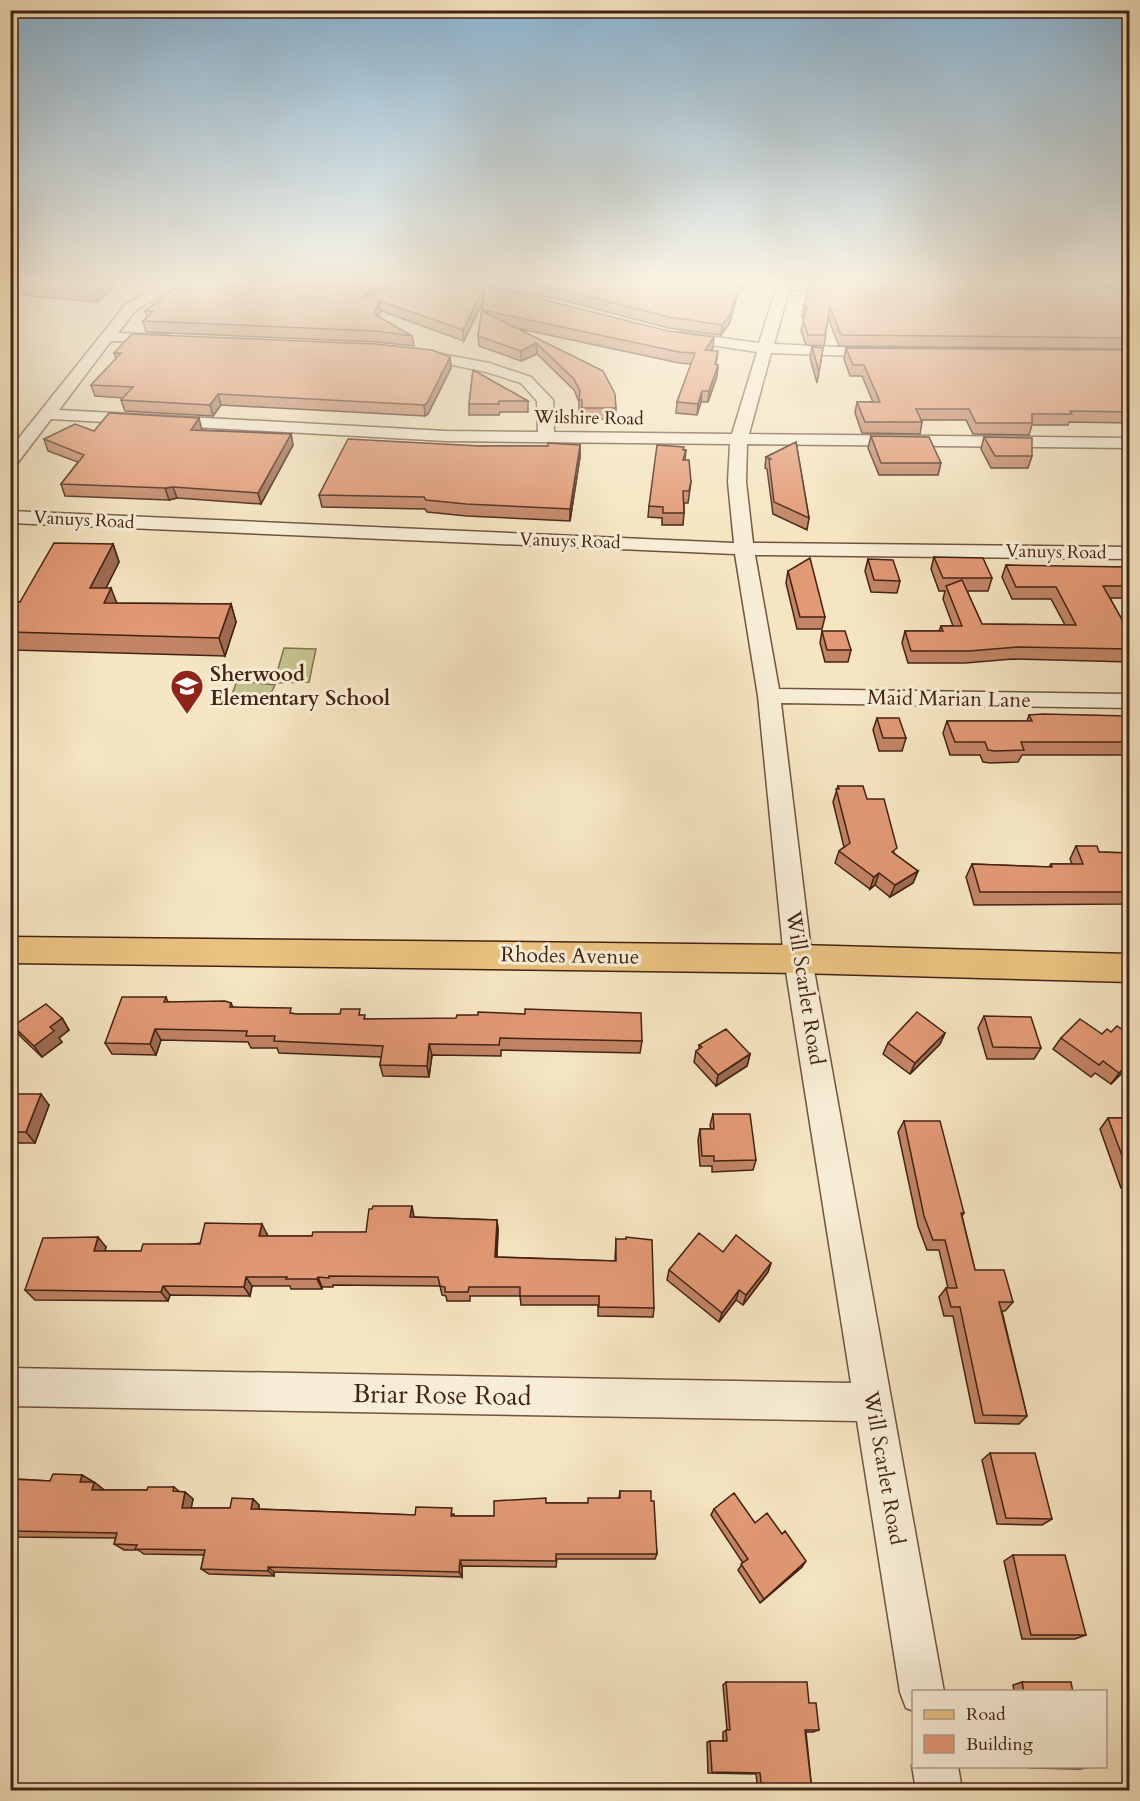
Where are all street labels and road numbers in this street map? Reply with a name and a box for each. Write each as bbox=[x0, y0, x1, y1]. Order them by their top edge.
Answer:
street label: Wilshire Road bbox=[533, 405, 644, 431]
street label: Vanuys Road bbox=[33, 505, 136, 535]
street label: Vanuys Road bbox=[519, 527, 621, 555]
street label: Vanuys Road bbox=[1005, 539, 1107, 565]
street label: Maid Marian Lane bbox=[867, 683, 1031, 715]
street label: Will Scarlet Road bbox=[778, 908, 831, 1067]
street label: Rhodes Avenue bbox=[500, 940, 640, 972]
street label: Briar Rose Road bbox=[352, 1376, 532, 1414]
street label: Will Scarlet Road bbox=[856, 1388, 912, 1547]

